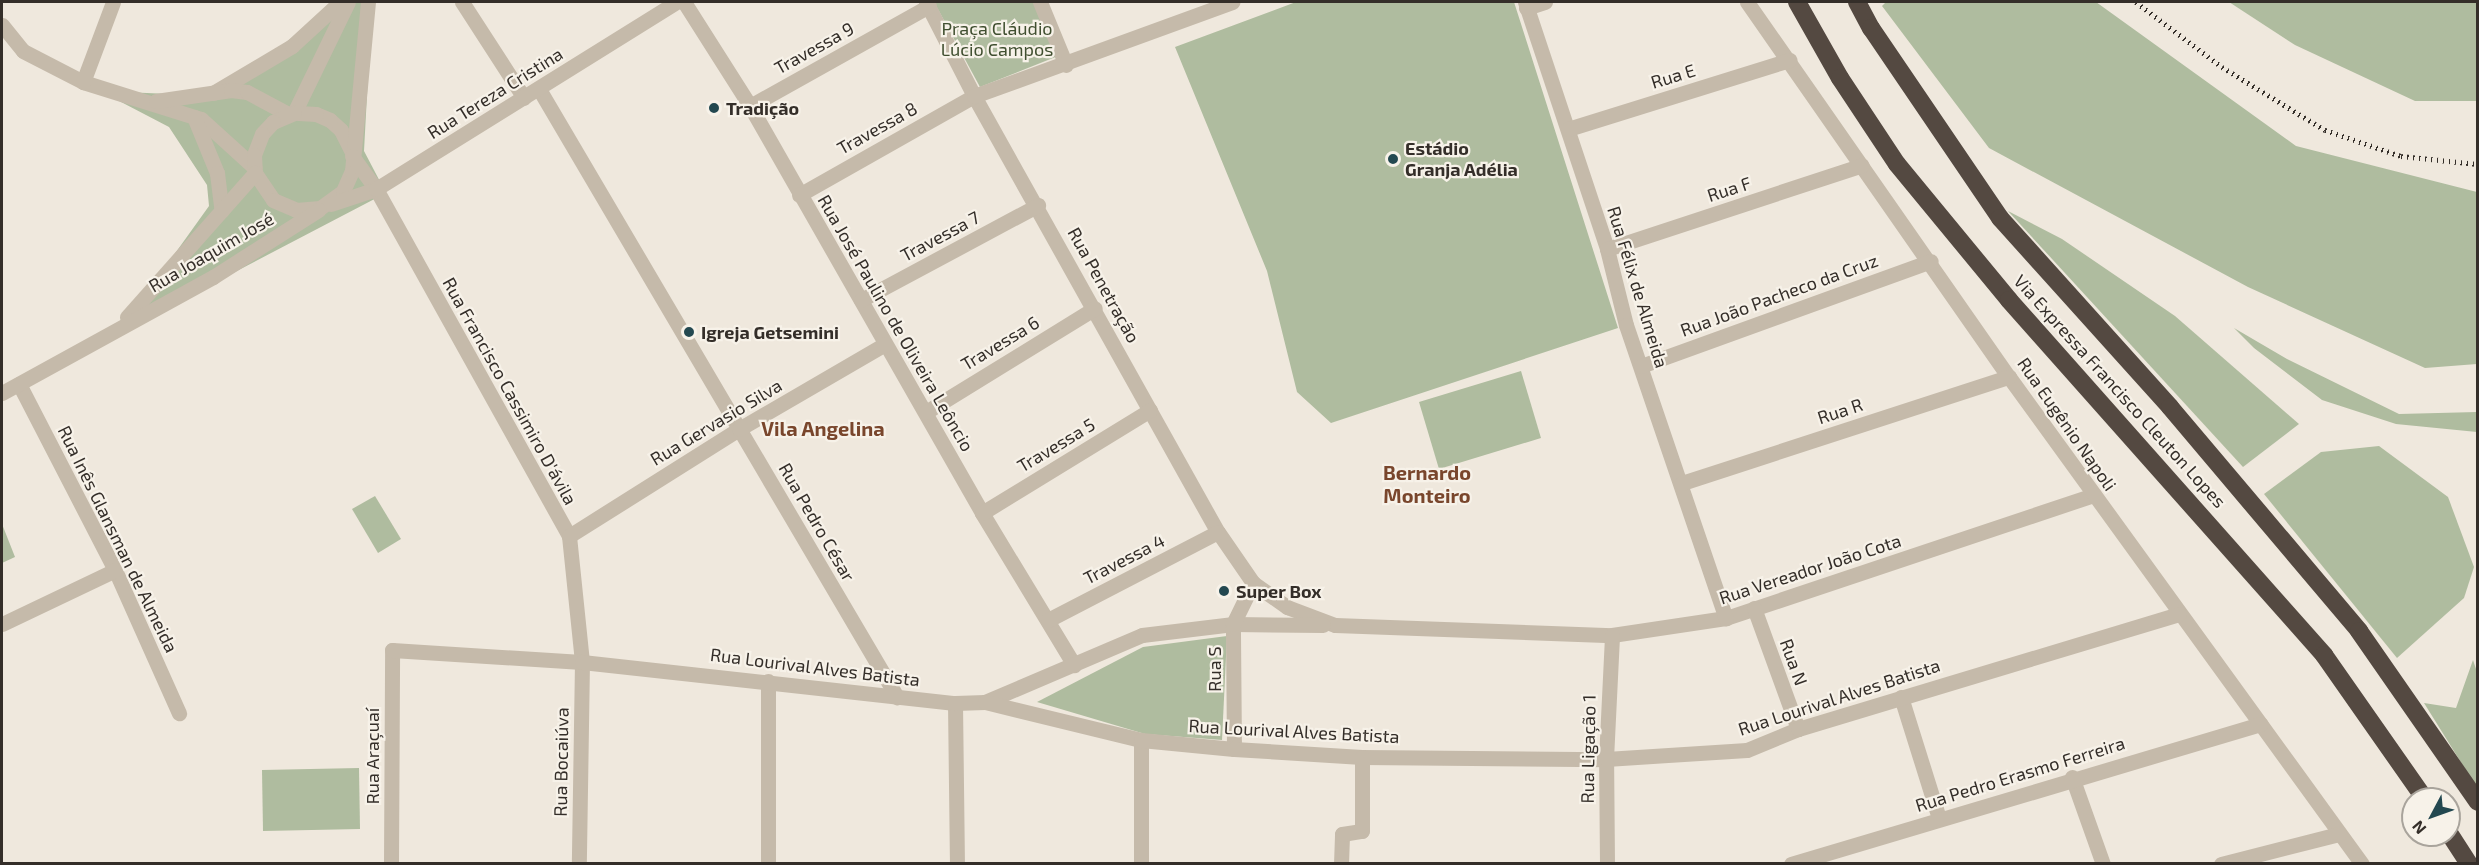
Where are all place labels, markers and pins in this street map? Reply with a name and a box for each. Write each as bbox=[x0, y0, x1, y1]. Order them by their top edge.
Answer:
place label: Tradição bbox=[726, 97, 799, 119]
marker: Tradição bbox=[707, 101, 721, 115]
place label: Estádio Granja Adélia bbox=[1405, 138, 1518, 180]
marker: Estádio Granja Adélia bbox=[1386, 152, 1400, 166]
place label: Igreja Getsemini bbox=[701, 321, 839, 343]
marker: Igreja Getsemini bbox=[682, 325, 696, 339]
place label: Super Box bbox=[1236, 580, 1322, 602]
marker: Super Box bbox=[1217, 584, 1231, 598]

